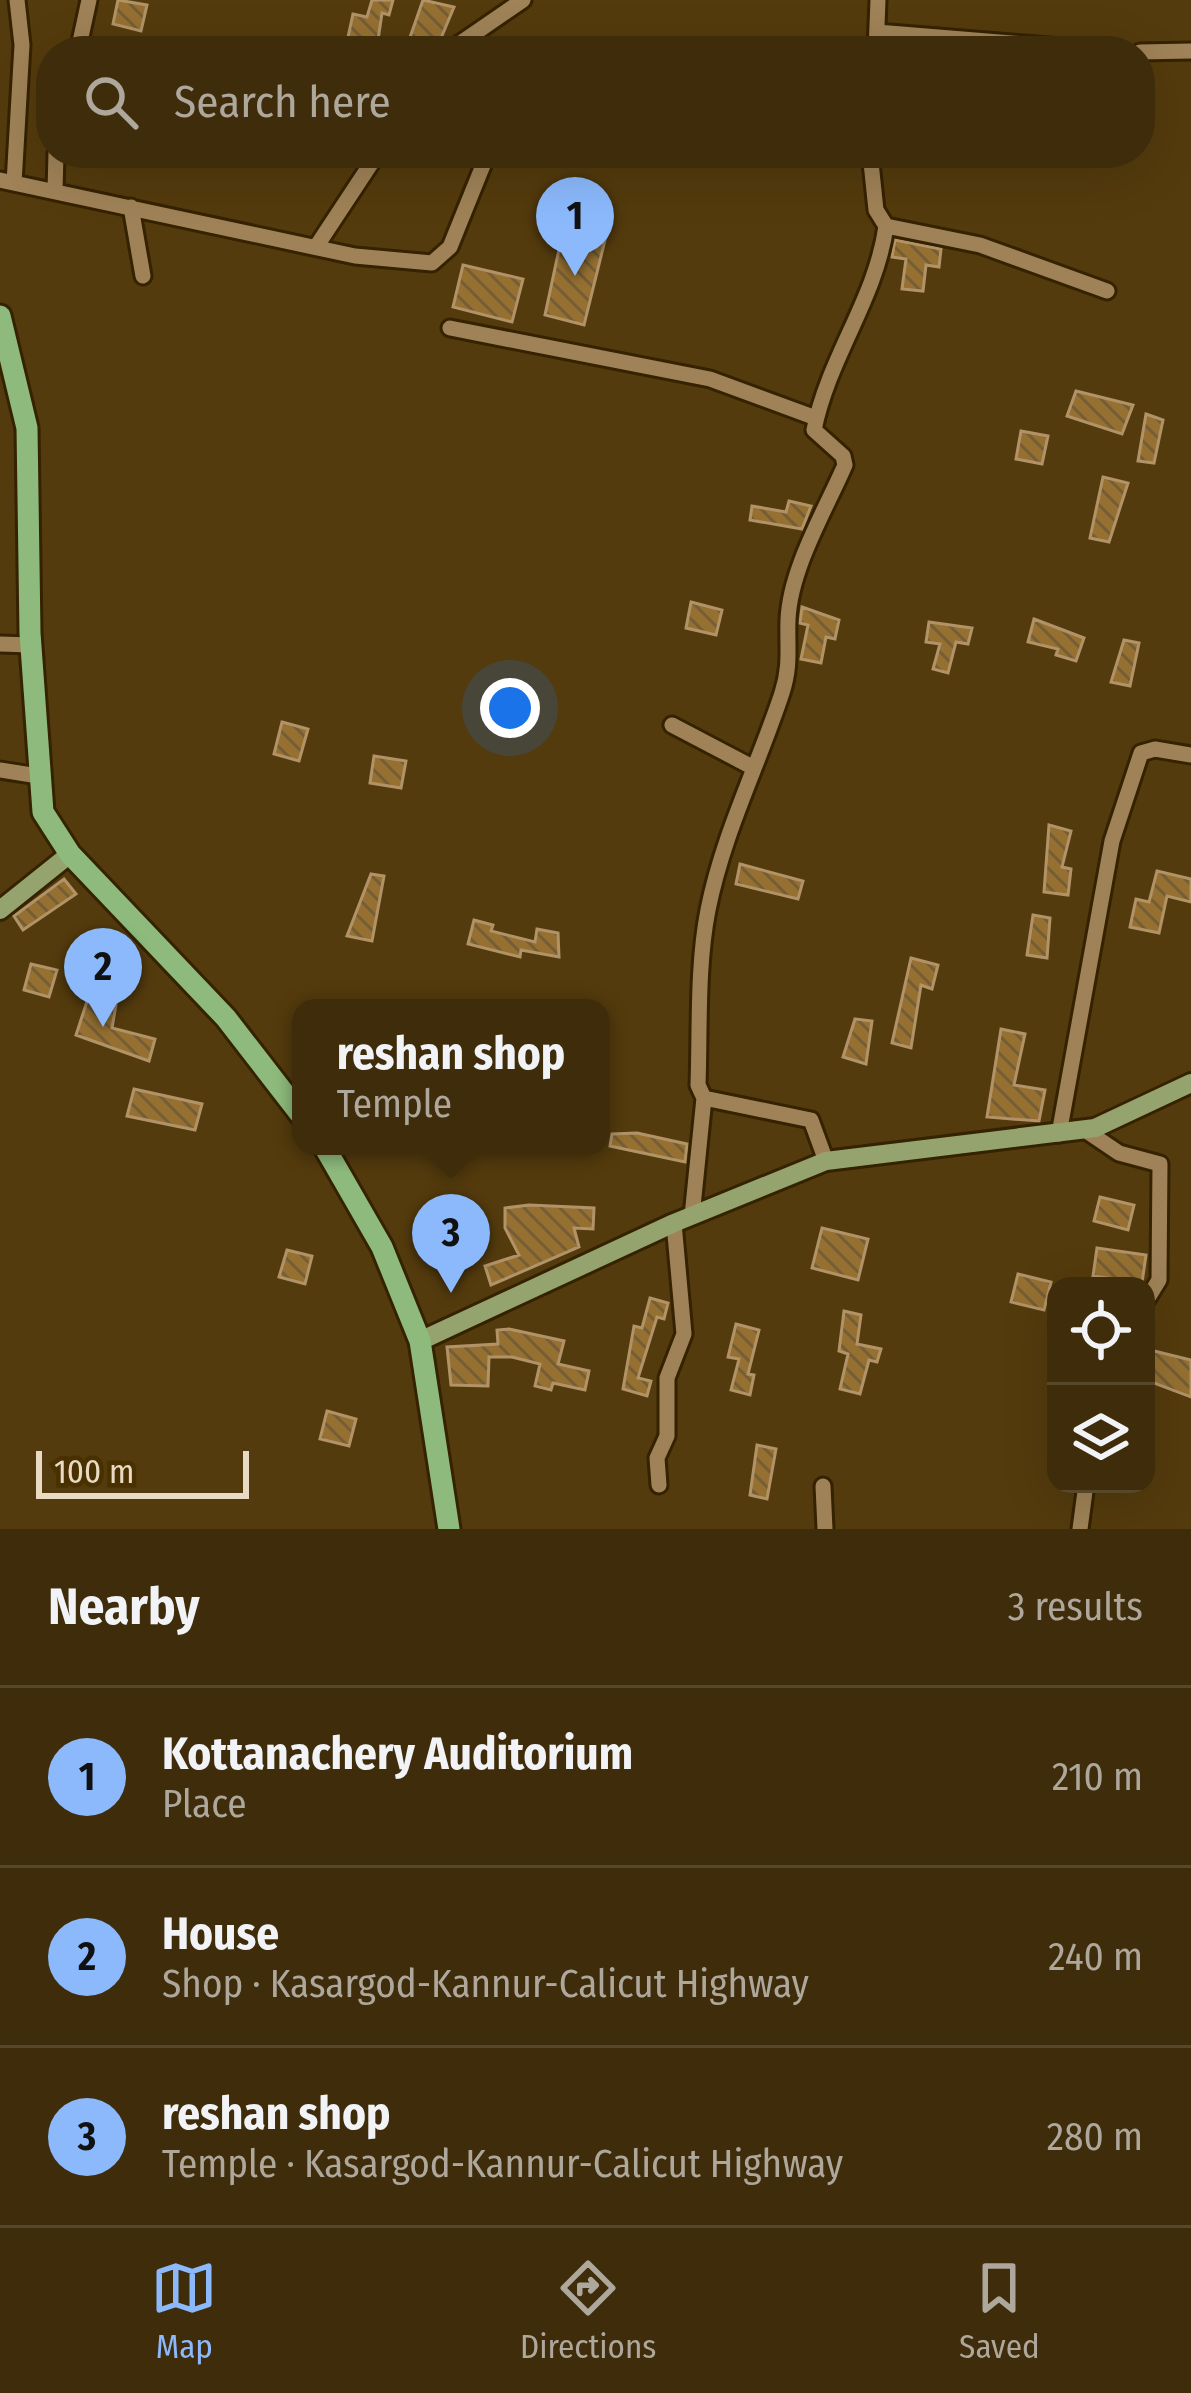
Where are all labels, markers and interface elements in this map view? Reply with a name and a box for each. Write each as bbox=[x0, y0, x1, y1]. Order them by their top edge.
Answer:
search box bbox=[36, 36, 1155, 168]
icon: search bbox=[78, 69, 144, 135]
text: Search here bbox=[174, 75, 391, 129]
pin: 1 bbox=[536, 177, 614, 276]
your location bbox=[480, 678, 540, 738]
pin: 2 bbox=[64, 928, 142, 1027]
popup bbox=[292, 999, 610, 1155]
text: reshan shop bbox=[337, 1027, 565, 1081]
text: Temple bbox=[337, 1081, 452, 1127]
pin: 3 bbox=[412, 1194, 490, 1293]
map controls bbox=[1047, 1277, 1155, 1493]
button: locate bbox=[1047, 1277, 1155, 1385]
button: layers bbox=[1047, 1385, 1155, 1493]
scale bar bbox=[36, 1445, 249, 1498]
text: 100 m bbox=[54, 1452, 134, 1492]
text: Nearby bbox=[48, 1576, 200, 1638]
text: 3 results bbox=[1008, 1584, 1143, 1630]
text: Kottanachery Auditorium bbox=[162, 1727, 633, 1781]
text: 1 bbox=[79, 1754, 95, 1800]
text: 210 m bbox=[1052, 1754, 1143, 1800]
text: Place bbox=[162, 1781, 246, 1827]
text: House bbox=[162, 1907, 279, 1961]
text: 2 bbox=[78, 1934, 96, 1980]
text: 240 m bbox=[1048, 1934, 1143, 1980]
text: Shop · Kasargod-Kannur-Calicut Highway bbox=[162, 1961, 809, 2007]
text: reshan shop bbox=[162, 2087, 390, 2141]
text: 3 bbox=[78, 2114, 96, 2160]
text: 280 m bbox=[1047, 2114, 1143, 2160]
text: Temple · Kasargod-Kannur-Calicut Highway bbox=[162, 2141, 843, 2187]
tab: Map bbox=[151, 2255, 217, 2367]
tab: Directions bbox=[520, 2255, 656, 2367]
tab: Saved bbox=[959, 2255, 1040, 2367]

